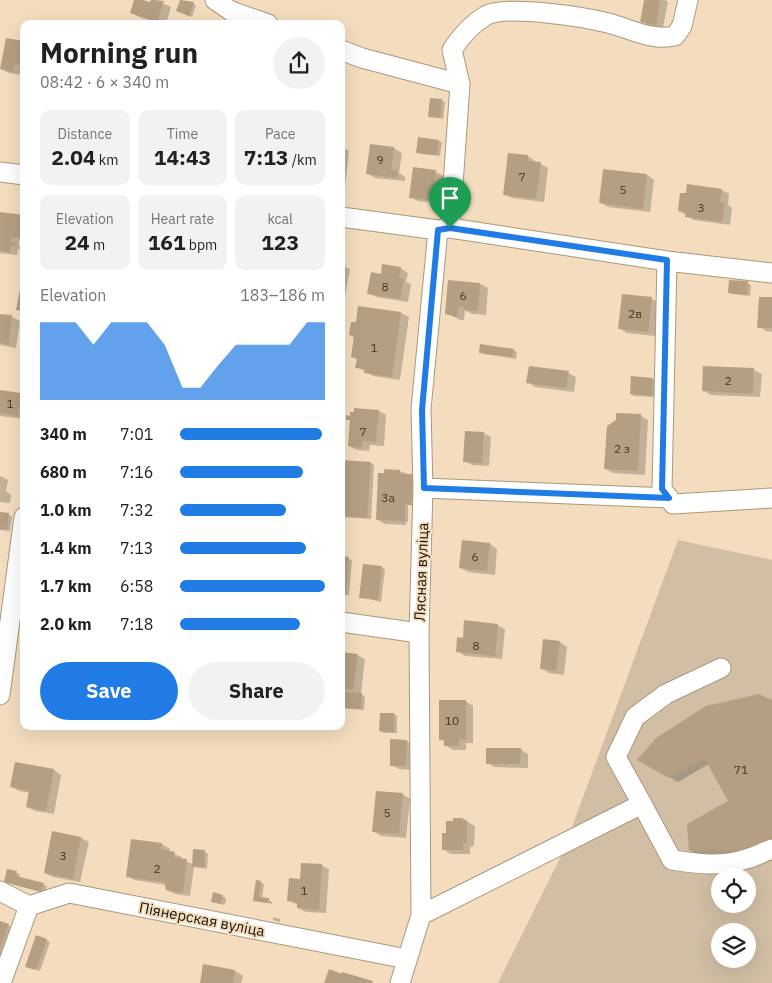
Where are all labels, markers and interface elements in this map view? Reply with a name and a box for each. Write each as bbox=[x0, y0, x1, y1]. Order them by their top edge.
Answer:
text: Morning run bbox=[40, 34, 198, 71]
button: share bbox=[273, 37, 325, 89]
text: 08:42 · 6 × 340 m bbox=[40, 72, 169, 92]
text: Distance bbox=[58, 125, 112, 143]
text: Time bbox=[167, 125, 198, 143]
text: Pace bbox=[265, 125, 295, 143]
text: 2.04 bbox=[51, 143, 96, 171]
text: 14:43 bbox=[154, 143, 211, 171]
text: 7:13 bbox=[244, 143, 288, 171]
text: km bbox=[96, 151, 118, 169]
text: /km bbox=[288, 151, 317, 169]
house number: 9 bbox=[376, 152, 384, 167]
house number: 7 bbox=[518, 169, 526, 184]
pin bbox=[429, 177, 471, 228]
house number: 5 bbox=[619, 182, 627, 197]
icon: arrive bbox=[436, 184, 464, 212]
house number: 3 bbox=[697, 200, 705, 215]
text: Elevation bbox=[56, 210, 114, 228]
text: Heart rate bbox=[151, 210, 214, 228]
text: kcal bbox=[267, 210, 293, 228]
text: 24 bbox=[64, 228, 90, 256]
text: 161 bbox=[148, 228, 186, 256]
text: 123 bbox=[261, 228, 299, 256]
text: m bbox=[90, 236, 105, 254]
text: bpm bbox=[186, 236, 217, 254]
house number: 8 bbox=[381, 279, 389, 294]
text: Elevation bbox=[40, 285, 106, 305]
text: 183–186 m bbox=[240, 285, 325, 305]
house number: 6 bbox=[459, 288, 467, 303]
house number: 2в bbox=[628, 306, 642, 321]
house number: 1 bbox=[370, 340, 378, 355]
house number: 2 bbox=[724, 373, 732, 388]
house number: 1 bbox=[6, 396, 14, 411]
text: 340 m bbox=[40, 424, 87, 444]
text: 7:01 bbox=[120, 424, 153, 444]
house number: 7 bbox=[359, 424, 367, 439]
house number: 2 з bbox=[614, 441, 630, 456]
text: 680 m bbox=[40, 462, 87, 482]
text: 7:16 bbox=[120, 462, 153, 482]
house number: 3а bbox=[381, 490, 395, 505]
text: 1.0 km bbox=[40, 500, 91, 520]
text: 7:32 bbox=[120, 500, 153, 520]
street label: Лясная вуліца bbox=[410, 522, 432, 622]
text: 1.4 km bbox=[40, 538, 91, 558]
text: 7:13 bbox=[120, 538, 153, 558]
house number: 6 bbox=[471, 549, 479, 564]
text: 1.7 km bbox=[40, 576, 91, 596]
text: 6:58 bbox=[120, 576, 153, 596]
text: 2.0 km bbox=[40, 614, 91, 634]
text: 7:18 bbox=[120, 614, 153, 634]
house number: 8 bbox=[472, 638, 480, 653]
button: Save bbox=[40, 662, 178, 720]
button: Share bbox=[188, 662, 325, 720]
house number: 10 bbox=[445, 713, 459, 728]
house number: 71 bbox=[734, 762, 748, 777]
house number: 5 bbox=[383, 805, 391, 820]
house number: 3 bbox=[59, 848, 67, 863]
house number: 2 bbox=[153, 861, 161, 876]
map controls bbox=[711, 868, 756, 968]
button: locate bbox=[711, 868, 756, 913]
house number: 1 bbox=[300, 883, 308, 898]
street label: Піянерская вуліца bbox=[137, 897, 267, 941]
button: layers bbox=[711, 923, 756, 968]

